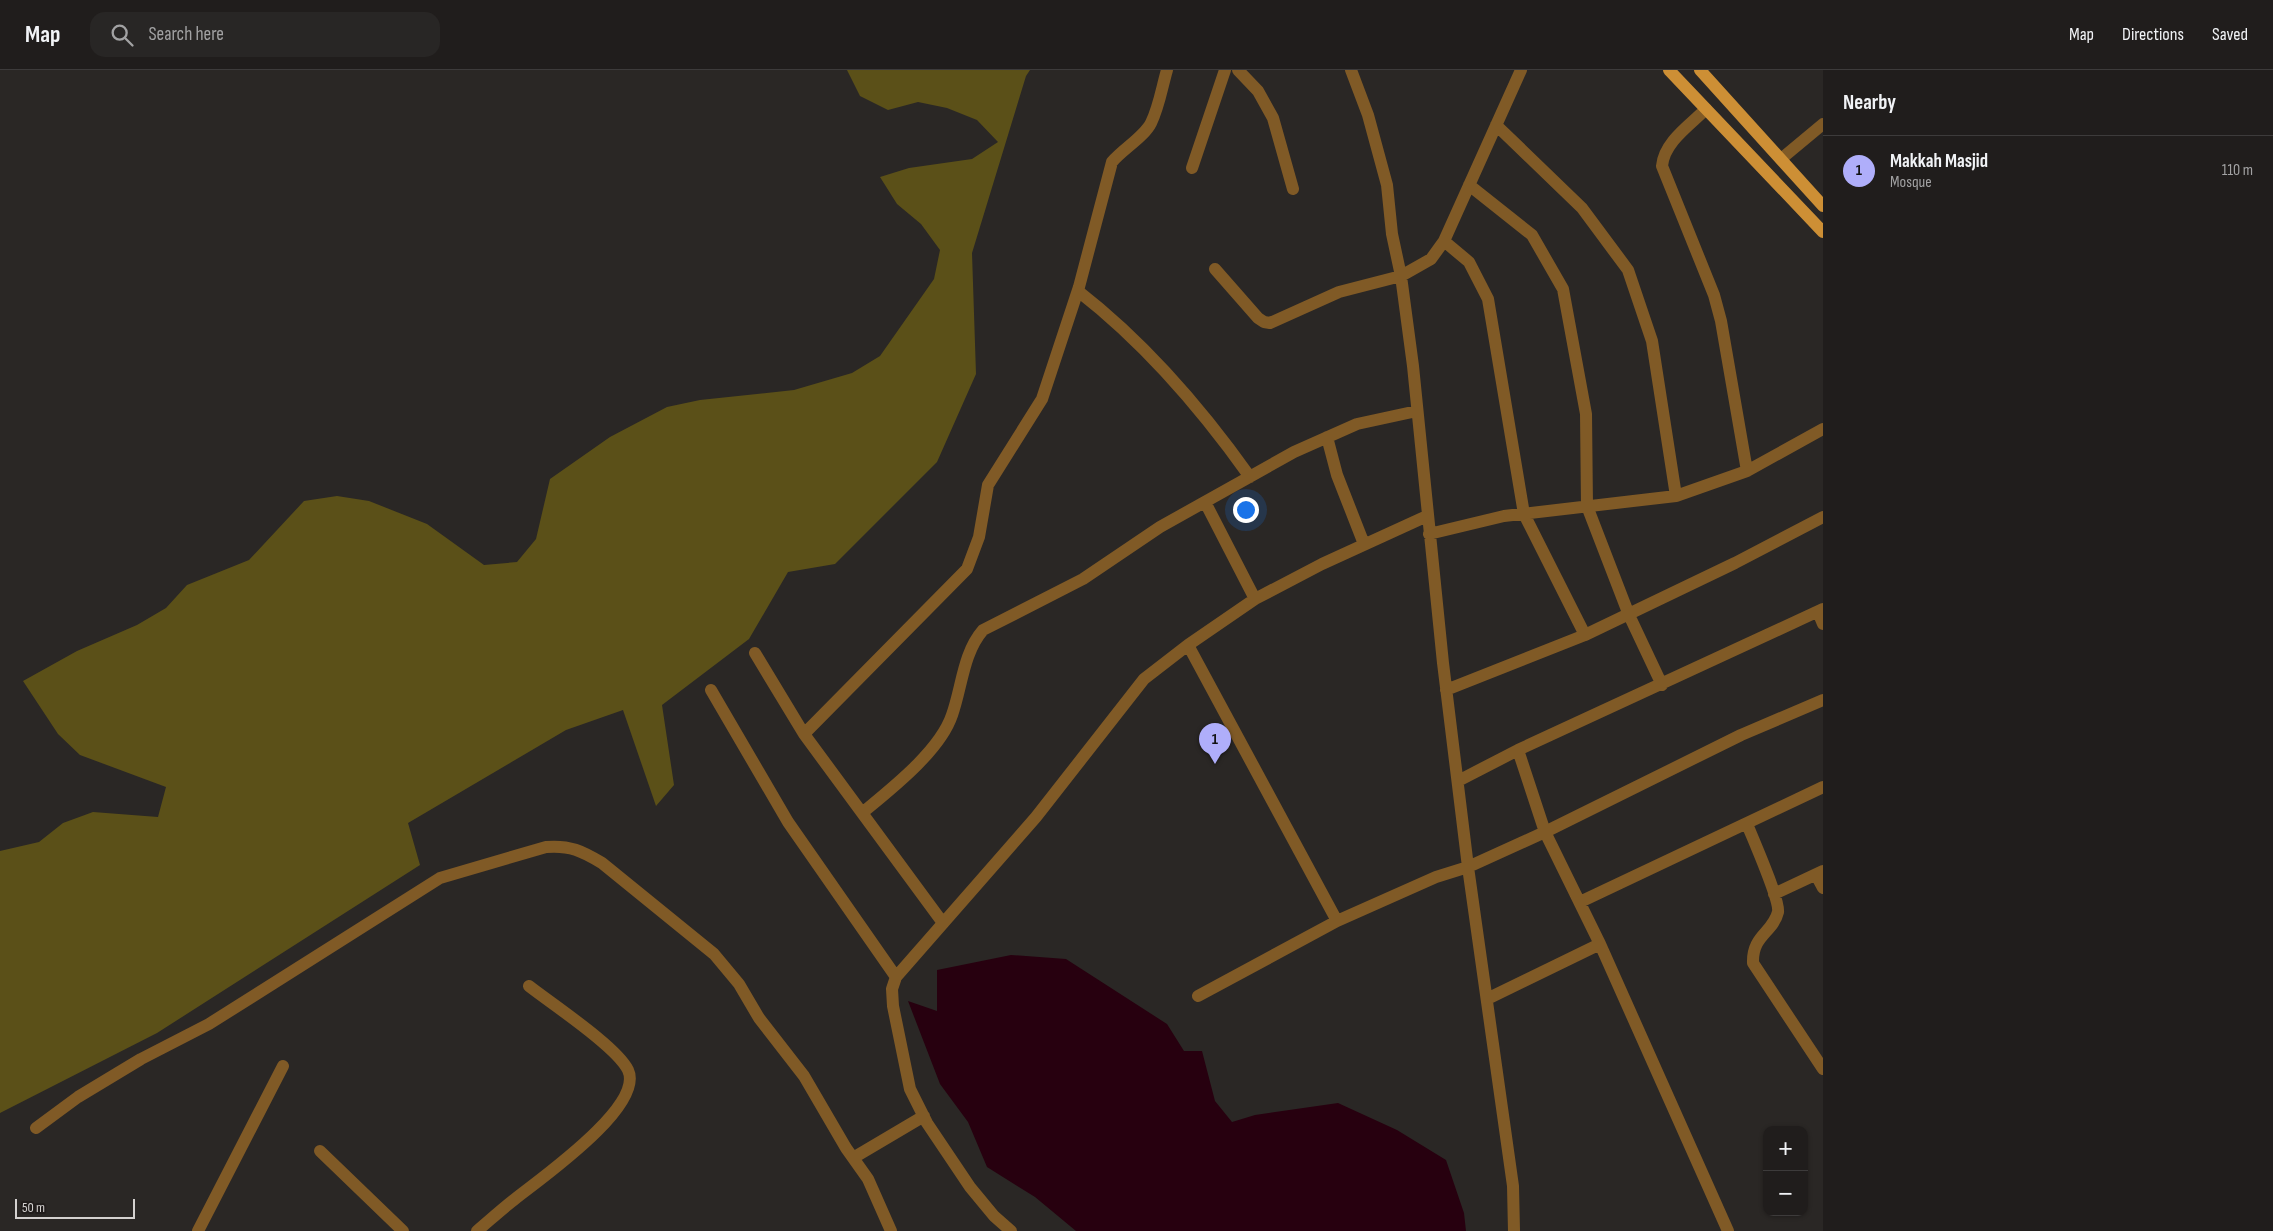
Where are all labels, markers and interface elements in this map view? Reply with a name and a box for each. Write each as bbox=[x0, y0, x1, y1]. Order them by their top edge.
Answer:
search box bbox=[90, 12, 440, 57]
text: Map bbox=[25, 20, 60, 49]
icon: search bbox=[108, 21, 136, 49]
text: Search here bbox=[148, 23, 224, 46]
text: Map bbox=[2069, 24, 2094, 45]
text: Directions bbox=[2122, 24, 2184, 45]
text: Saved bbox=[2212, 24, 2248, 45]
text: Nearby bbox=[1843, 90, 1896, 115]
text: Makkah Masjid bbox=[1890, 150, 1988, 173]
text: 1 bbox=[1856, 161, 1862, 180]
text: 110 m bbox=[2222, 161, 2253, 180]
text: Mosque bbox=[1890, 173, 1932, 192]
your location bbox=[1233, 497, 1259, 523]
pin: 1 bbox=[1199, 723, 1231, 764]
map controls bbox=[1763, 1126, 1808, 1216]
button: + bbox=[1763, 1126, 1808, 1171]
button: − bbox=[1763, 1171, 1808, 1216]
scale bar bbox=[15, 1196, 135, 1219]
text: 50 m bbox=[22, 1199, 45, 1216]

